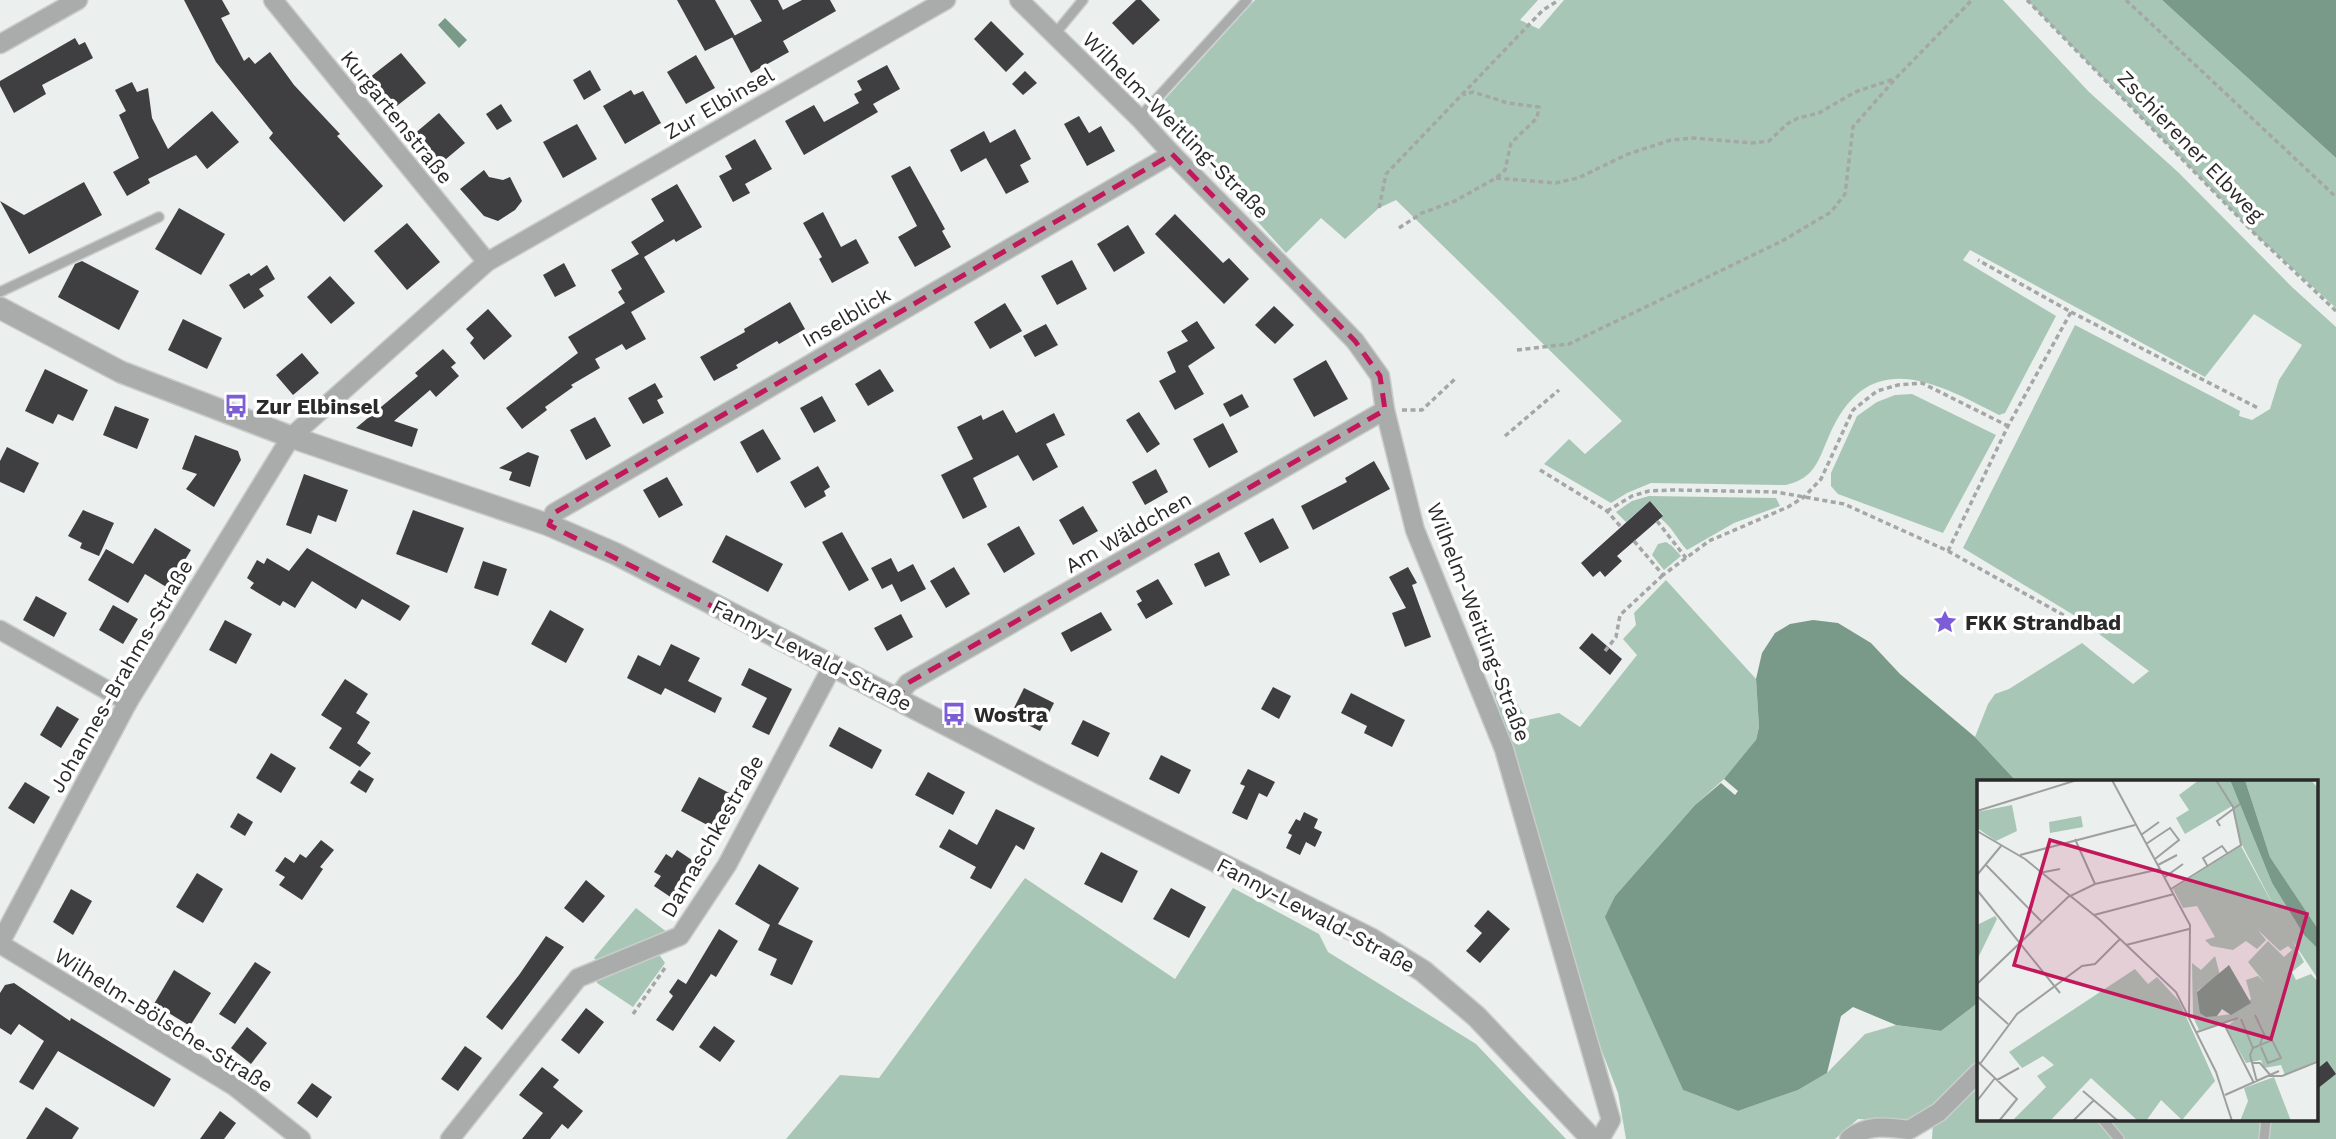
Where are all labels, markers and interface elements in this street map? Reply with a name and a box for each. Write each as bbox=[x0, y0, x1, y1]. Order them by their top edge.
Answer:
street label: Wilhelm-Weitling-Straße bbox=[1077, 26, 1275, 224]
street label: Kurgartenstraße bbox=[336, 45, 458, 189]
street label: Zur Elbinsel bbox=[660, 61, 779, 144]
street label: Zschierener Elbweg bbox=[2112, 65, 2270, 227]
street label: Inselblick bbox=[797, 282, 895, 352]
bus stop icon: Zur Elbinsel bbox=[222, 392, 250, 420]
place label: Zur Elbinsel bbox=[256, 394, 380, 419]
street label: Am Wäldchen bbox=[1061, 486, 1195, 578]
street label: Wilhelm-Weitling-Straße bbox=[1422, 499, 1536, 745]
street label: Johannes-Brahms-Straße bbox=[44, 555, 198, 797]
street label: Fanny-Lewald-Straße bbox=[708, 594, 916, 716]
place icon: FKK Strandbad bbox=[1931, 608, 1959, 636]
place label: FKK Strandbad bbox=[1965, 610, 2121, 635]
bus stop icon: Wostra bbox=[940, 700, 968, 728]
place label: Wostra bbox=[974, 702, 1049, 727]
street label: Damaschkestraße bbox=[655, 750, 769, 922]
inset map bbox=[1977, 780, 2318, 1122]
street label: Fanny-Lewald-Straße bbox=[1213, 852, 1419, 978]
street label: Wilhelm-Bölsche-Straße bbox=[50, 942, 278, 1098]

